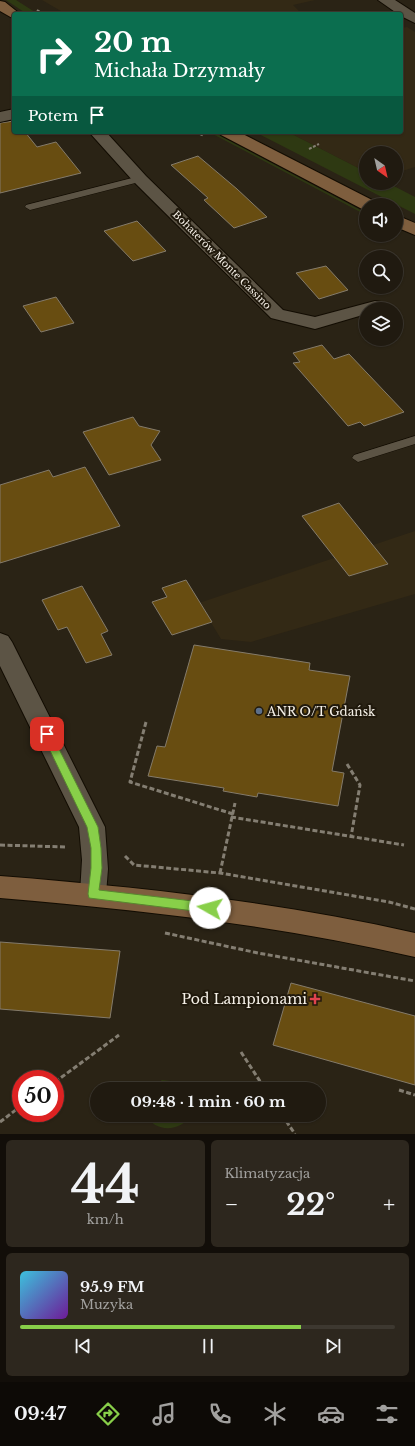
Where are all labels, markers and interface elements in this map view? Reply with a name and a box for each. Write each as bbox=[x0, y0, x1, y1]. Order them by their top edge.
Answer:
text: 20 m bbox=[94, 25, 172, 60]
icon: right bbox=[28, 28, 80, 80]
text: Michała Drzymały bbox=[94, 60, 265, 82]
icon: arrive bbox=[86, 104, 108, 126]
text: Potem bbox=[28, 106, 78, 125]
north arrow bbox=[359, 146, 403, 190]
map controls bbox=[359, 146, 403, 346]
button: sound bbox=[359, 198, 403, 242]
street label: Bohaterów Monte Cassino bbox=[170, 208, 274, 312]
button: search bbox=[359, 250, 403, 294]
button: layers bbox=[359, 302, 403, 346]
place label: ANR O/T Gdańsk bbox=[266, 704, 376, 719]
marker: ANR O/T Gdańsk bbox=[254, 706, 264, 716]
pin bbox=[30, 717, 64, 751]
icon: arrive bbox=[36, 723, 58, 745]
position arrow bbox=[189, 887, 231, 929]
place label: Pod Lampionami bbox=[182, 990, 307, 1008]
marker: Pod Lampionami bbox=[310, 994, 320, 1004]
speed limit sign: 50 bbox=[12, 1070, 64, 1122]
text: 09:48 · 1 min · 60 m bbox=[130, 1092, 286, 1111]
text: 44 bbox=[71, 1153, 140, 1217]
text: Klimatyzacja bbox=[225, 1165, 310, 1182]
text: 22° bbox=[286, 1186, 335, 1223]
text: − bbox=[225, 1191, 238, 1218]
text: + bbox=[383, 1191, 395, 1218]
text: km/h bbox=[87, 1211, 124, 1228]
text: 95.9 FM bbox=[80, 1277, 145, 1296]
text: Muzyka bbox=[80, 1296, 133, 1313]
icon: previous bbox=[72, 1335, 94, 1357]
icon: pause bbox=[197, 1335, 219, 1357]
icon: next bbox=[322, 1335, 344, 1357]
icon: directions bbox=[94, 1400, 122, 1428]
icon: music bbox=[150, 1400, 178, 1428]
icon: phone bbox=[206, 1400, 234, 1428]
icon: climate bbox=[261, 1400, 289, 1428]
icon: car bbox=[317, 1400, 345, 1428]
icon: filters bbox=[373, 1400, 401, 1428]
text: 09:47 bbox=[14, 1403, 66, 1425]

